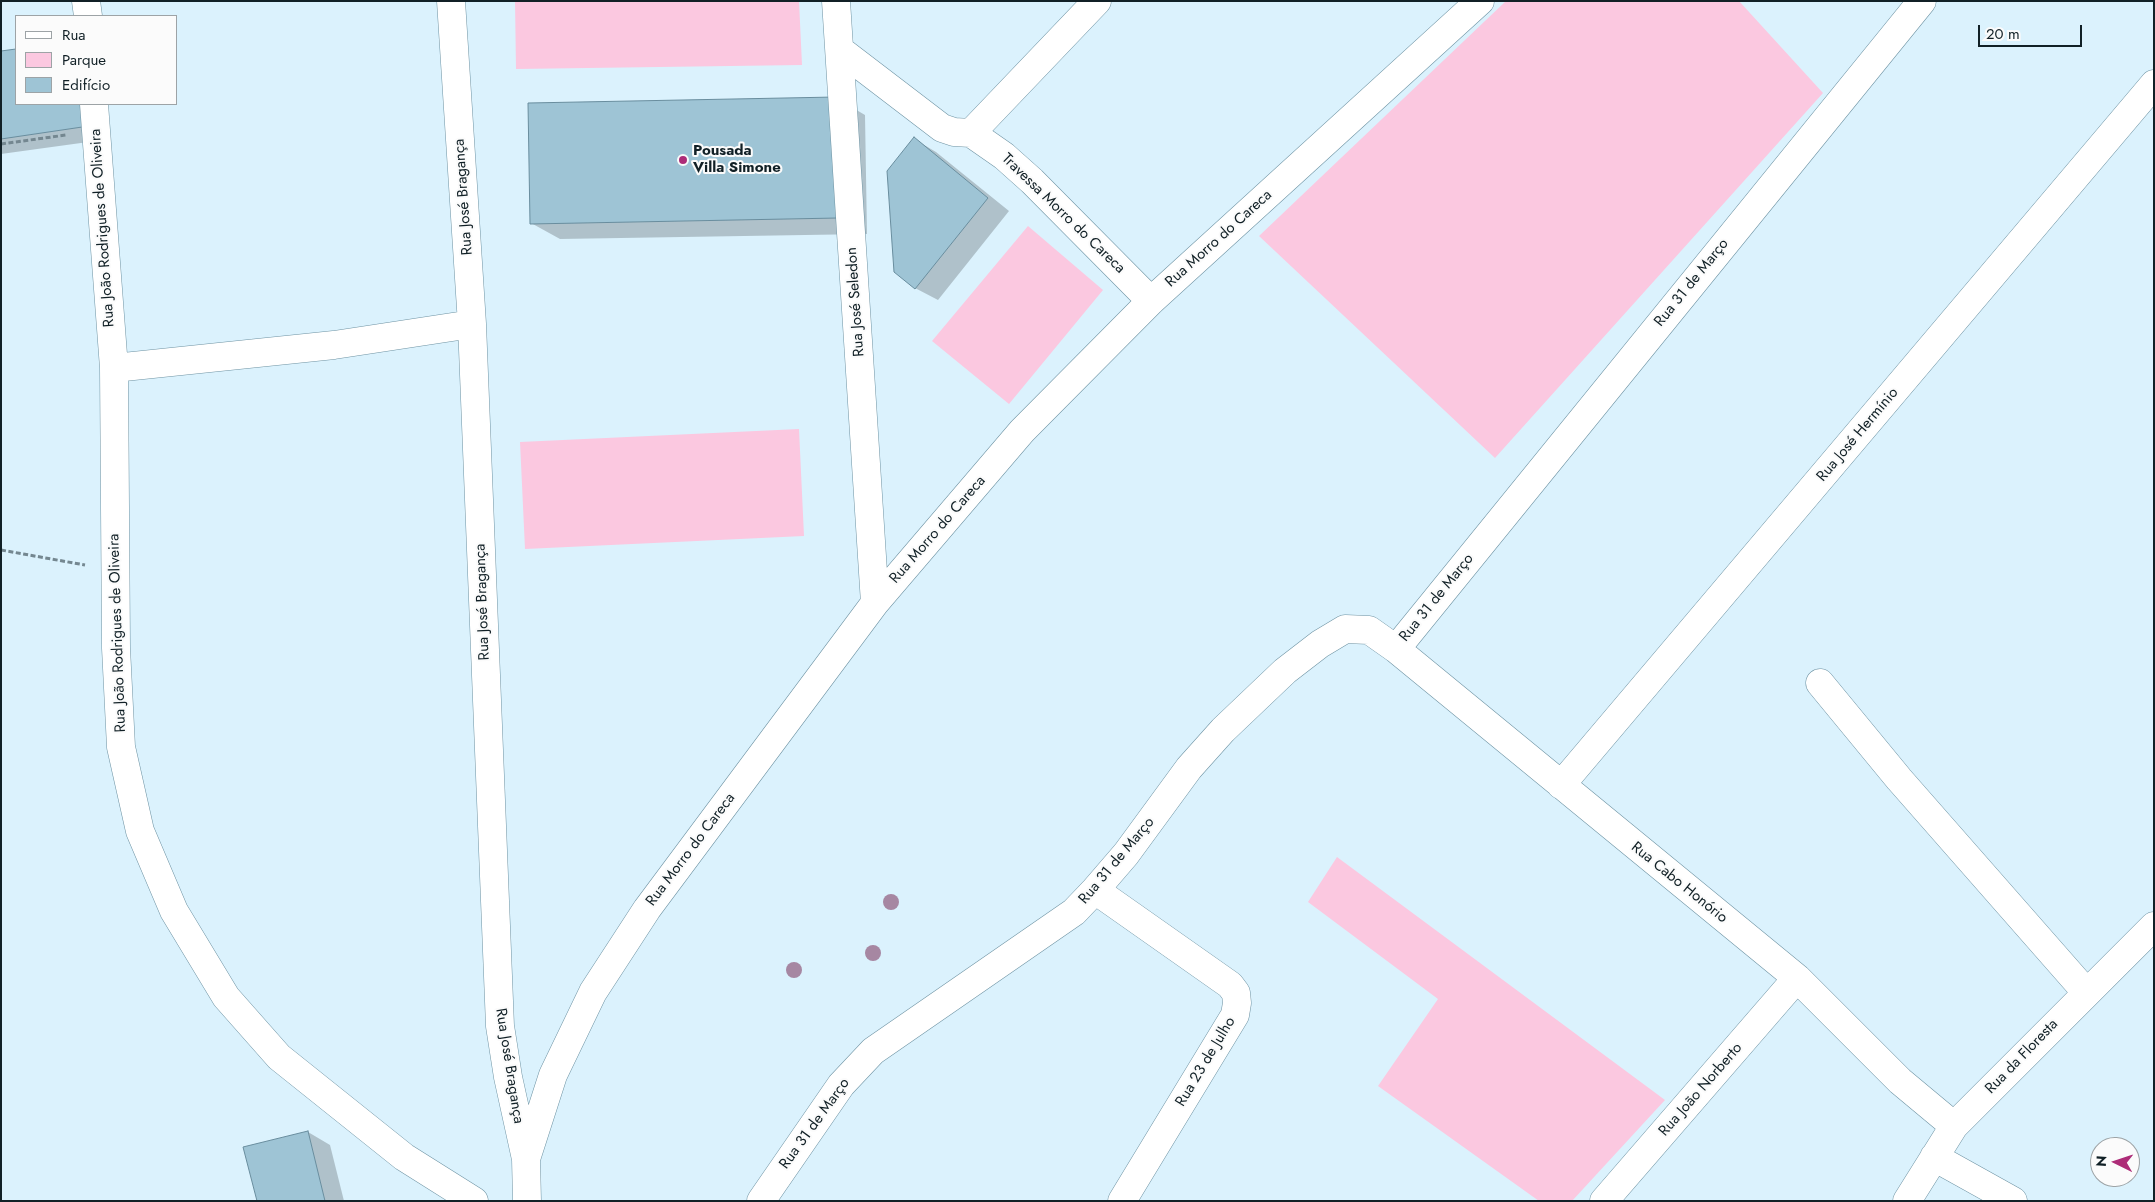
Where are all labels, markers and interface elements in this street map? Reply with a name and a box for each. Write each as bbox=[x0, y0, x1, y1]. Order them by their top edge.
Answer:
legend bbox=[15, 15, 178, 105]
scale bar bbox=[1980, 15, 2084, 47]
text: 20 m bbox=[1986, 23, 2020, 45]
text: Rua bbox=[62, 24, 86, 46]
text: Parque bbox=[62, 49, 106, 71]
text: Edifício bbox=[62, 74, 110, 96]
street label: Rua João Rodrigues de Oliveira bbox=[87, 128, 119, 328]
street label: Rua José Bragança bbox=[451, 138, 477, 256]
place label: Pousada Villa Simone bbox=[693, 142, 781, 177]
street label: Travessa Morro do Careca bbox=[997, 150, 1129, 278]
marker: Pousada Villa Simone bbox=[677, 154, 689, 166]
street label: Rua Morro do Careca bbox=[1162, 187, 1276, 291]
street label: Rua 31 de Março bbox=[1651, 235, 1733, 331]
street label: Rua José Seledon bbox=[843, 247, 869, 357]
street label: Rua José Hermínio bbox=[1813, 384, 1903, 486]
street label: Rua Morro do Careca bbox=[886, 472, 990, 588]
street label: Rua João Rodrigues de Oliveira bbox=[106, 533, 130, 733]
street label: Rua José Bragança bbox=[472, 543, 494, 661]
street label: Rua 31 de Março bbox=[1396, 550, 1478, 646]
street label: Rua Morro do Careca bbox=[643, 790, 739, 910]
street label: Rua 31 de Março bbox=[1075, 814, 1159, 908]
street label: Rua Cabo Honório bbox=[1627, 839, 1731, 927]
street label: Rua José Bragança bbox=[491, 1007, 527, 1125]
street label: Rua 23 de Julho bbox=[1172, 1014, 1240, 1110]
street label: Rua da Floresta bbox=[1982, 1016, 2062, 1098]
street label: Rua João Norberto bbox=[1656, 1040, 1746, 1140]
street label: Rua 31 de Março bbox=[776, 1075, 854, 1173]
north arrow bbox=[2090, 1137, 2140, 1187]
text: N bbox=[2091, 1155, 2111, 1167]

